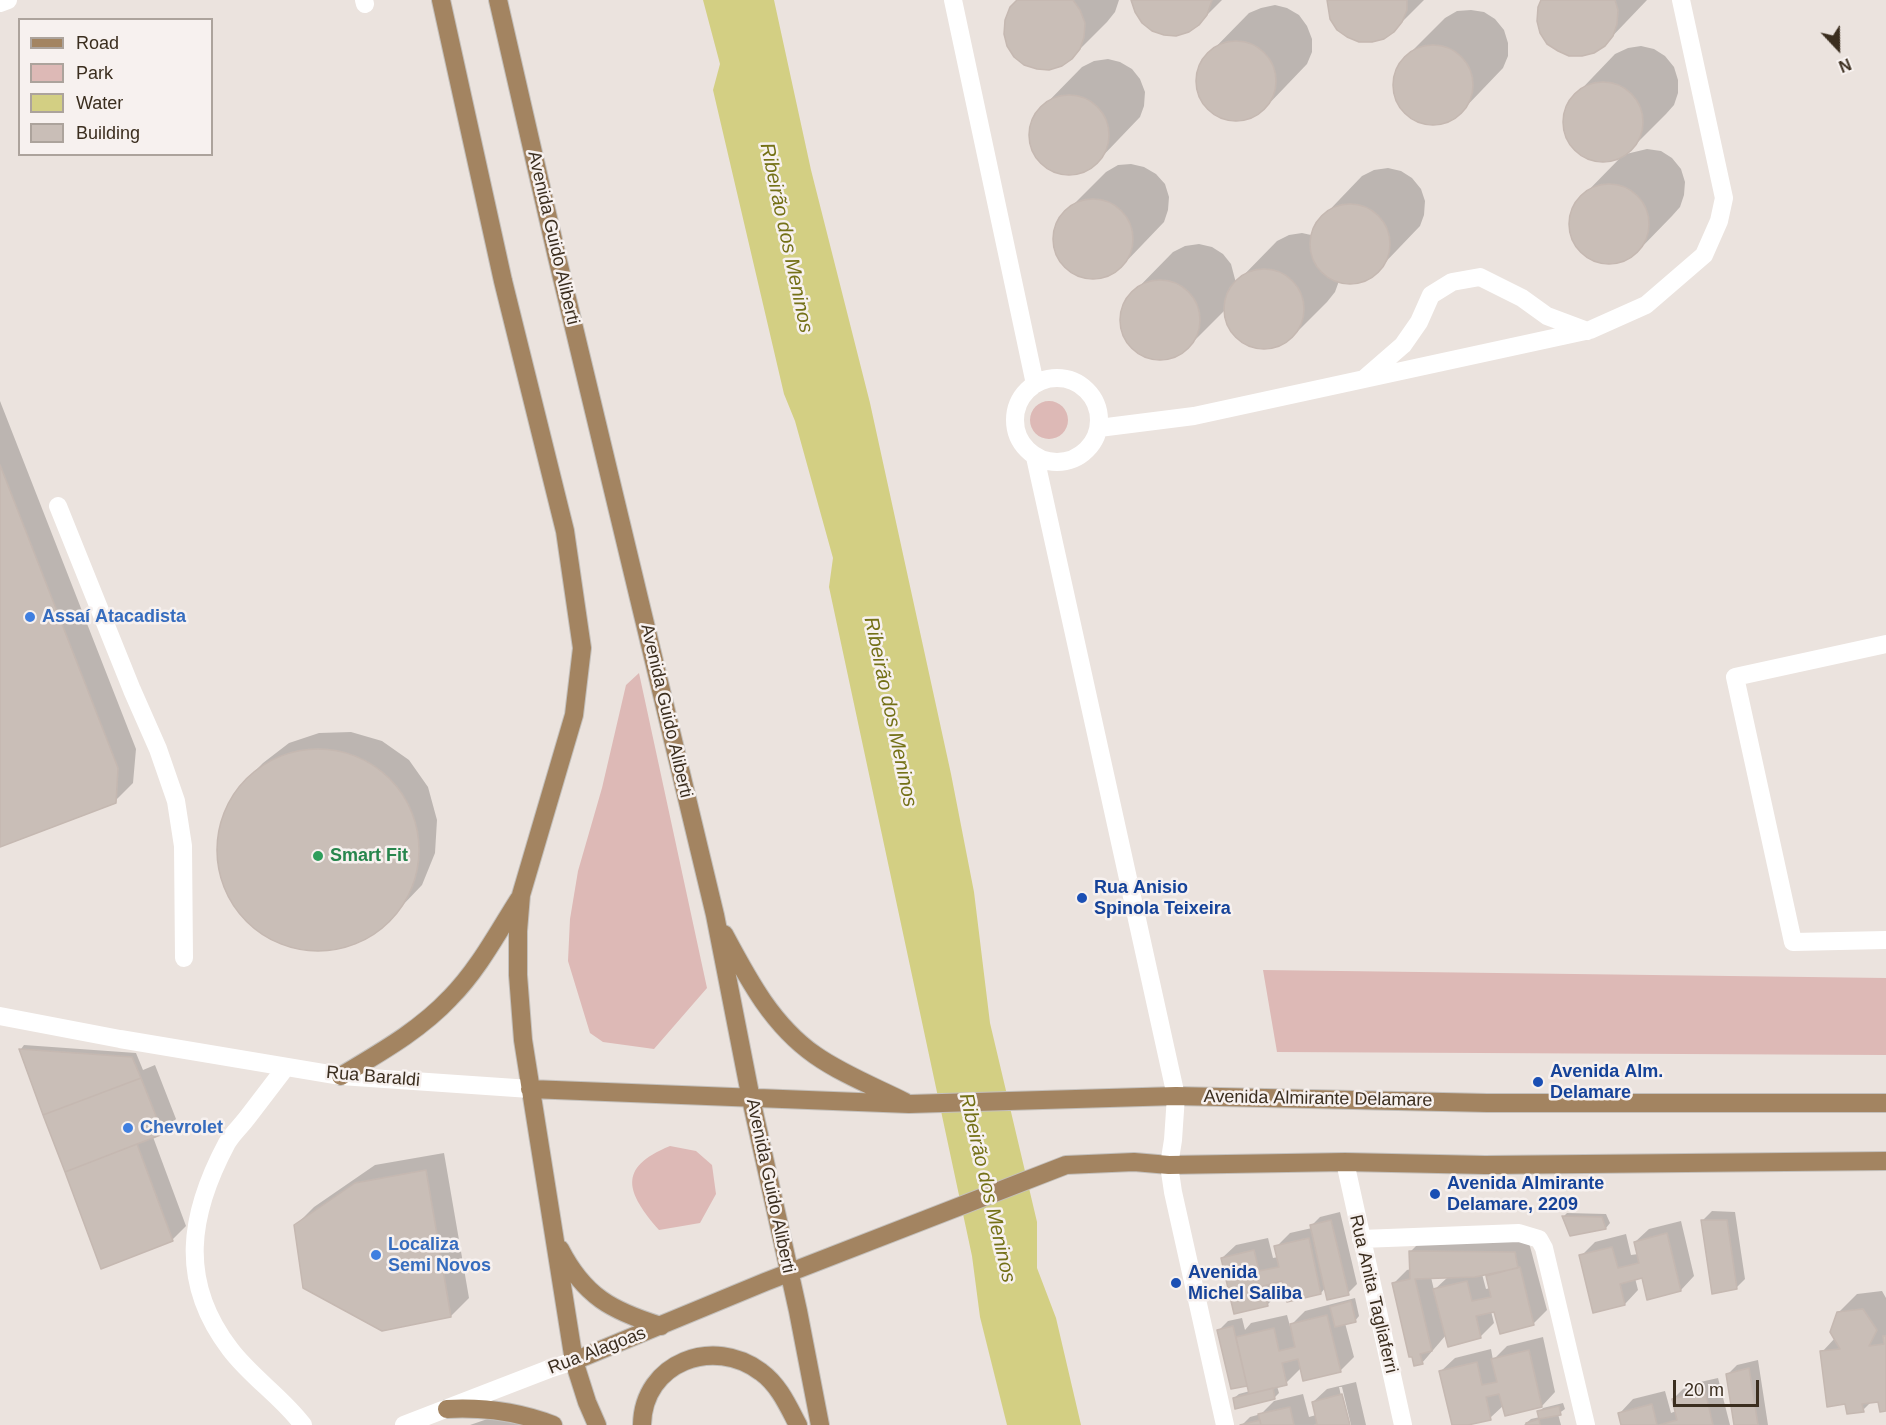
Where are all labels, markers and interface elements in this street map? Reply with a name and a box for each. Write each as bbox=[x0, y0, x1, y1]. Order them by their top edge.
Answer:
legend bbox=[18, 18, 213, 156]
north arrow bbox=[1808, 18, 1868, 78]
text: Road bbox=[76, 33, 119, 53]
text: N bbox=[1836, 55, 1853, 75]
text: Park bbox=[76, 63, 113, 83]
text: Water bbox=[76, 93, 123, 113]
text: Building bbox=[76, 123, 140, 143]
water label: Ribeirão dos Meninos bbox=[754, 141, 818, 335]
street label: Avenida Guido Aliberti bbox=[522, 149, 584, 327]
place label: Assaí Atacadista bbox=[42, 606, 186, 628]
marker: Assaí Atacadista bbox=[23, 610, 37, 624]
water label: Ribeirão dos Meninos bbox=[858, 615, 922, 809]
street label: Avenida Guido Aliberti bbox=[635, 622, 697, 800]
place label: Smart Fit bbox=[330, 845, 408, 867]
marker: Smart Fit bbox=[311, 849, 325, 863]
place label: Rua Anisio Spinola Teixeira bbox=[1094, 877, 1231, 920]
marker: Rua Anisio Spinola Teixeira bbox=[1075, 891, 1089, 905]
place label: Avenida Alm. Delamare bbox=[1550, 1061, 1663, 1104]
street label: Rua Baraldi bbox=[325, 1062, 421, 1092]
marker: Avenida Alm. Delamare bbox=[1531, 1075, 1545, 1089]
street label: Avenida Almirante Delamare bbox=[1203, 1086, 1433, 1112]
water label: Ribeirão dos Meninos bbox=[954, 1091, 1020, 1285]
street label: Avenida Guido Aliberti bbox=[741, 1097, 799, 1275]
place label: Chevrolet bbox=[140, 1117, 223, 1139]
marker: Chevrolet bbox=[121, 1121, 135, 1135]
place label: Avenida Almirante Delamare, 2209 bbox=[1447, 1173, 1604, 1216]
marker: Avenida Almirante Delamare, 2209 bbox=[1428, 1187, 1442, 1201]
street label: Rua Anita Tagliaferri bbox=[1344, 1213, 1402, 1375]
place label: Localiza Semi Novos bbox=[388, 1234, 491, 1276]
marker: Localiza Semi Novos bbox=[369, 1248, 383, 1262]
place label: Avenida Michel Saliba bbox=[1188, 1262, 1302, 1304]
marker: Avenida Michel Saliba bbox=[1169, 1276, 1183, 1290]
street label: Rua Alagoas bbox=[545, 1322, 649, 1380]
scale bar bbox=[1676, 1368, 1762, 1406]
text: 20 m bbox=[1684, 1380, 1724, 1400]

